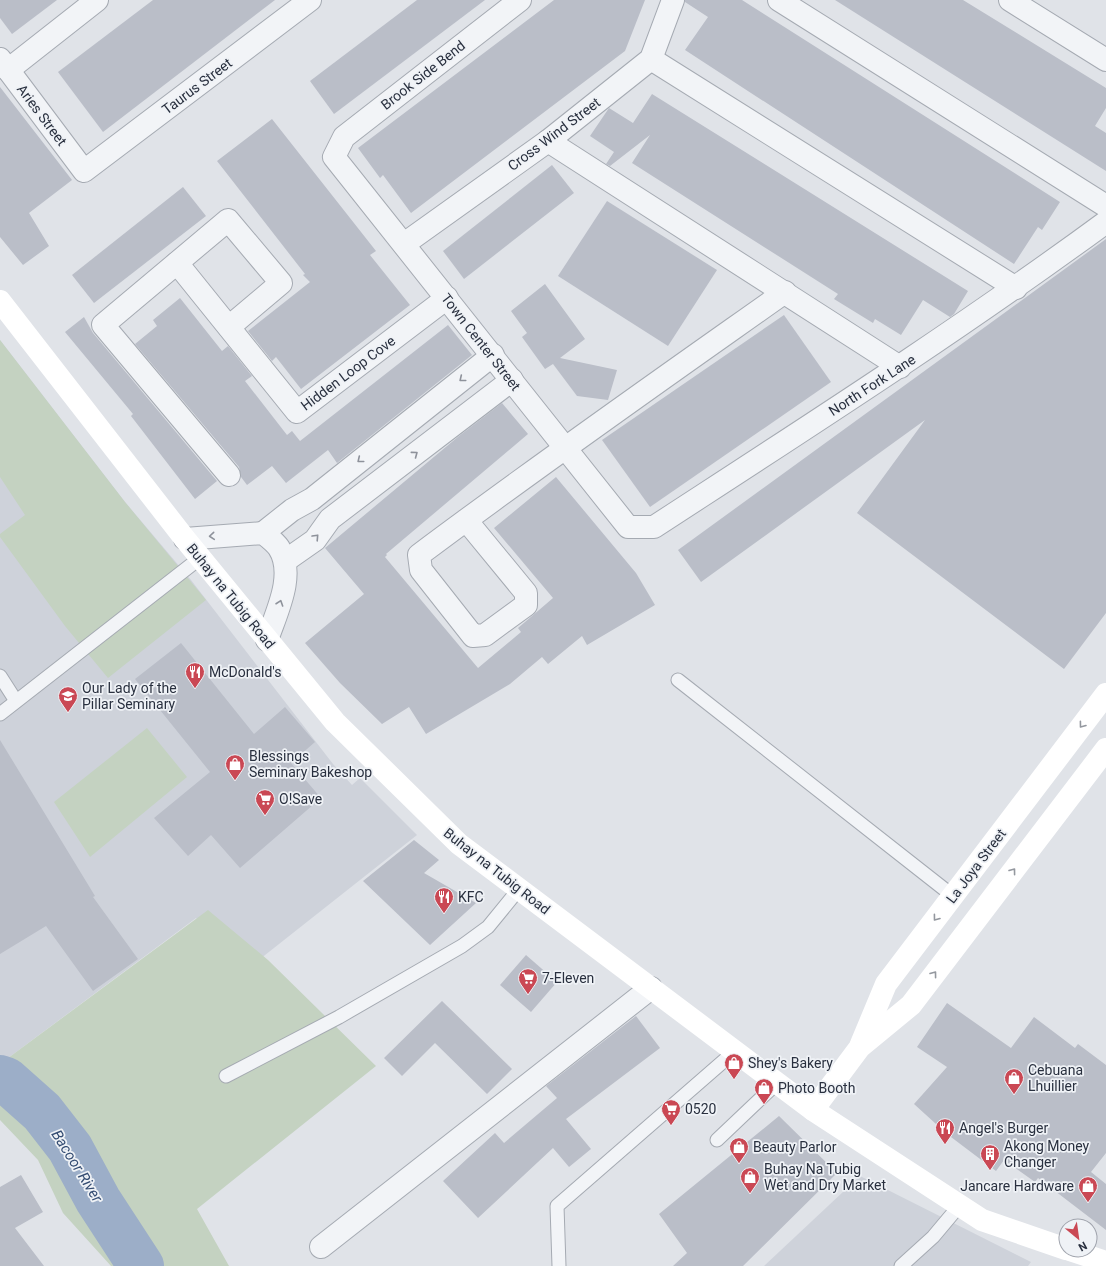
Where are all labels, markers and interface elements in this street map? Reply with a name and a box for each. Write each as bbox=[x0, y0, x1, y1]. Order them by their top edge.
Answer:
street label: Brook Side Bend bbox=[378, 37, 468, 113]
street label: Taurus Street bbox=[159, 54, 235, 117]
street label: Aries Street bbox=[14, 81, 70, 149]
street label: Cross Wind Street bbox=[505, 94, 604, 174]
street label: Town Center Street bbox=[438, 290, 524, 394]
street label: Hidden Loop Cove bbox=[298, 332, 398, 414]
street label: North Fork Lane bbox=[826, 351, 918, 419]
one-way arrow bbox=[460, 375, 467, 382]
one-way arrow bbox=[410, 452, 417, 459]
one-way arrow bbox=[358, 456, 365, 463]
one-way arrow bbox=[209, 532, 215, 541]
one-way arrow bbox=[311, 534, 318, 542]
street label: Buhay na Tubig Road bbox=[184, 540, 278, 652]
one-way arrow bbox=[275, 599, 283, 606]
restaurant icon: McDonald's bbox=[184, 661, 206, 689]
place label: McDonald's bbox=[209, 664, 282, 680]
place label: Our Lady of the Pillar Seminary bbox=[82, 680, 177, 712]
school or university icon: Our Lady of the Pillar Seminary bbox=[57, 685, 79, 713]
one-way arrow bbox=[1080, 721, 1087, 728]
place label: Blessings Seminary Bakeshop bbox=[249, 748, 372, 780]
shop icon: Blessings Seminary Bakeshop bbox=[224, 753, 246, 781]
supermarket icon: O!Save bbox=[254, 788, 276, 816]
place label: O!Save bbox=[279, 791, 322, 807]
street label: Buhay na Tubig Road bbox=[441, 825, 553, 917]
street label: La Joya Street bbox=[943, 825, 1009, 906]
one-way arrow bbox=[1008, 868, 1015, 875]
restaurant icon: KFC bbox=[433, 886, 455, 914]
place label: KFC bbox=[458, 889, 484, 905]
one-way arrow bbox=[934, 914, 941, 921]
supermarket icon: 7-Eleven bbox=[517, 967, 539, 995]
place label: 7-Eleven bbox=[542, 970, 594, 986]
one-way arrow bbox=[930, 972, 937, 979]
shop icon: Shey's Bakery bbox=[723, 1052, 745, 1080]
place label: Shey's Bakery bbox=[748, 1055, 833, 1071]
place label: Cebuana Lhuillier bbox=[1028, 1062, 1083, 1094]
shop icon: Cebuana Lhuillier bbox=[1003, 1067, 1025, 1095]
shop icon: Photo Booth bbox=[753, 1077, 775, 1105]
place label: Photo Booth bbox=[778, 1080, 855, 1096]
supermarket icon: 0520 bbox=[660, 1098, 682, 1126]
place label: 0520 bbox=[685, 1101, 717, 1117]
restaurant icon: Angel's Burger bbox=[934, 1117, 956, 1145]
place label: Angel's Burger bbox=[959, 1120, 1048, 1136]
water label: Bacoor River bbox=[48, 1126, 107, 1206]
shop icon: Beauty Parlor bbox=[728, 1136, 750, 1164]
place label: Akong Money Changer bbox=[1004, 1138, 1090, 1170]
place label: Beauty Parlor bbox=[753, 1139, 837, 1155]
building icon: Akong Money Changer bbox=[979, 1143, 1001, 1171]
place label: Buhay Na Tubig Wet and Dry Market bbox=[764, 1161, 887, 1193]
shop icon: Buhay Na Tubig Wet and Dry Market bbox=[739, 1166, 761, 1194]
shop icon: Jancare Hardware bbox=[1077, 1175, 1099, 1203]
place label: Jancare Hardware bbox=[960, 1178, 1074, 1194]
north arrow bbox=[1058, 1218, 1098, 1258]
text: N bbox=[1076, 1239, 1089, 1254]

